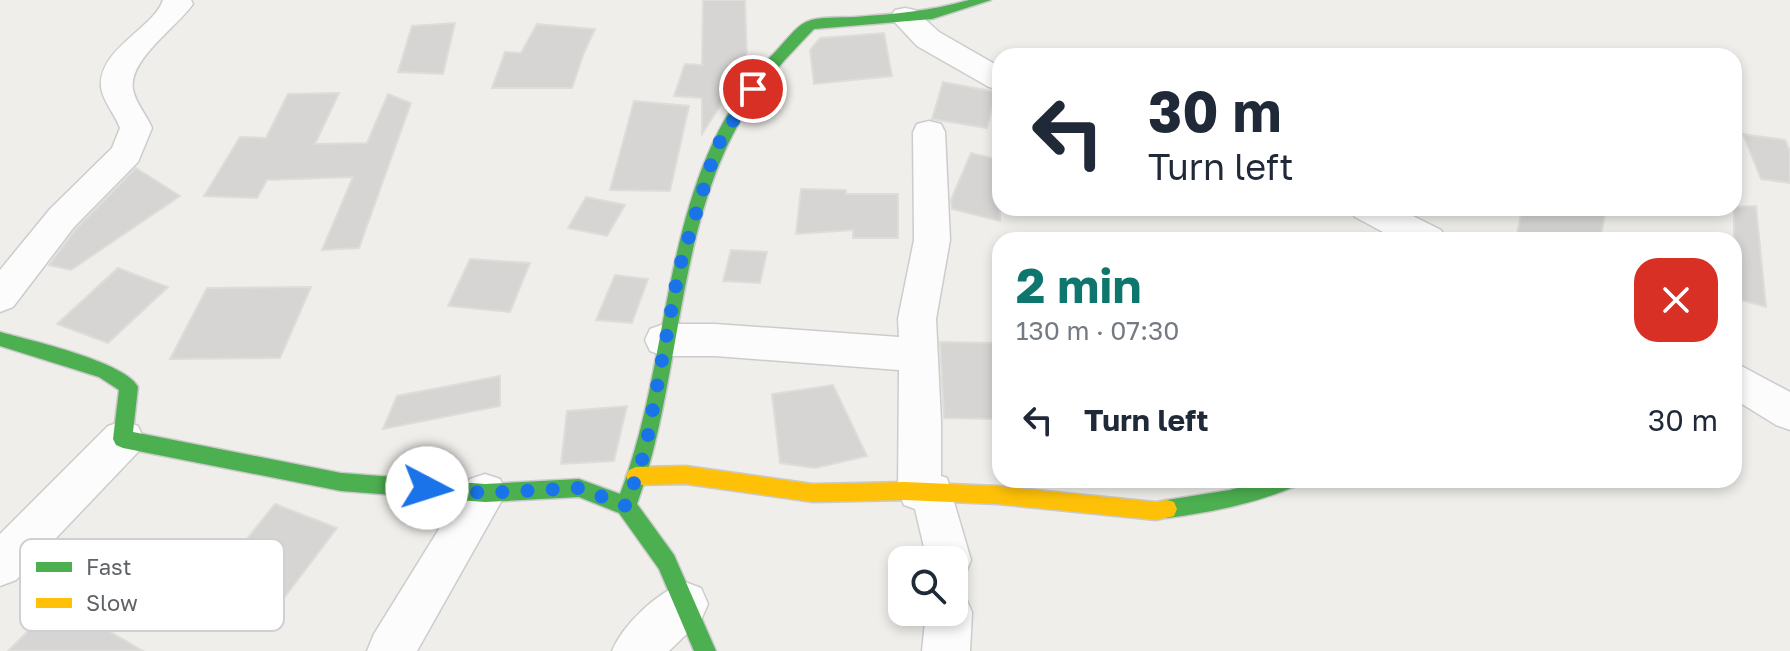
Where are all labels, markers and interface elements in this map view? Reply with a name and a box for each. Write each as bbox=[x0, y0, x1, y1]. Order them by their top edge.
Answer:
pin bbox=[719, 55, 787, 123]
icon: arrive bbox=[731, 67, 775, 111]
text: 30 m bbox=[1148, 77, 1282, 144]
icon: left bbox=[1016, 80, 1120, 184]
text: Turn left bbox=[1148, 145, 1294, 188]
text: 2 min bbox=[1016, 256, 1141, 314]
button: close bbox=[1634, 258, 1718, 342]
text: 130 m · 07:30 bbox=[1016, 315, 1179, 346]
icon: left bbox=[1016, 398, 1060, 442]
text: Turn left bbox=[1084, 402, 1209, 438]
text: 30 m bbox=[1648, 402, 1718, 438]
position arrow bbox=[385, 446, 469, 530]
legend bbox=[20, 539, 284, 631]
map controls bbox=[888, 546, 968, 626]
button: search bbox=[888, 546, 968, 626]
text: Fast bbox=[86, 553, 132, 580]
text: Slow bbox=[86, 589, 138, 616]

